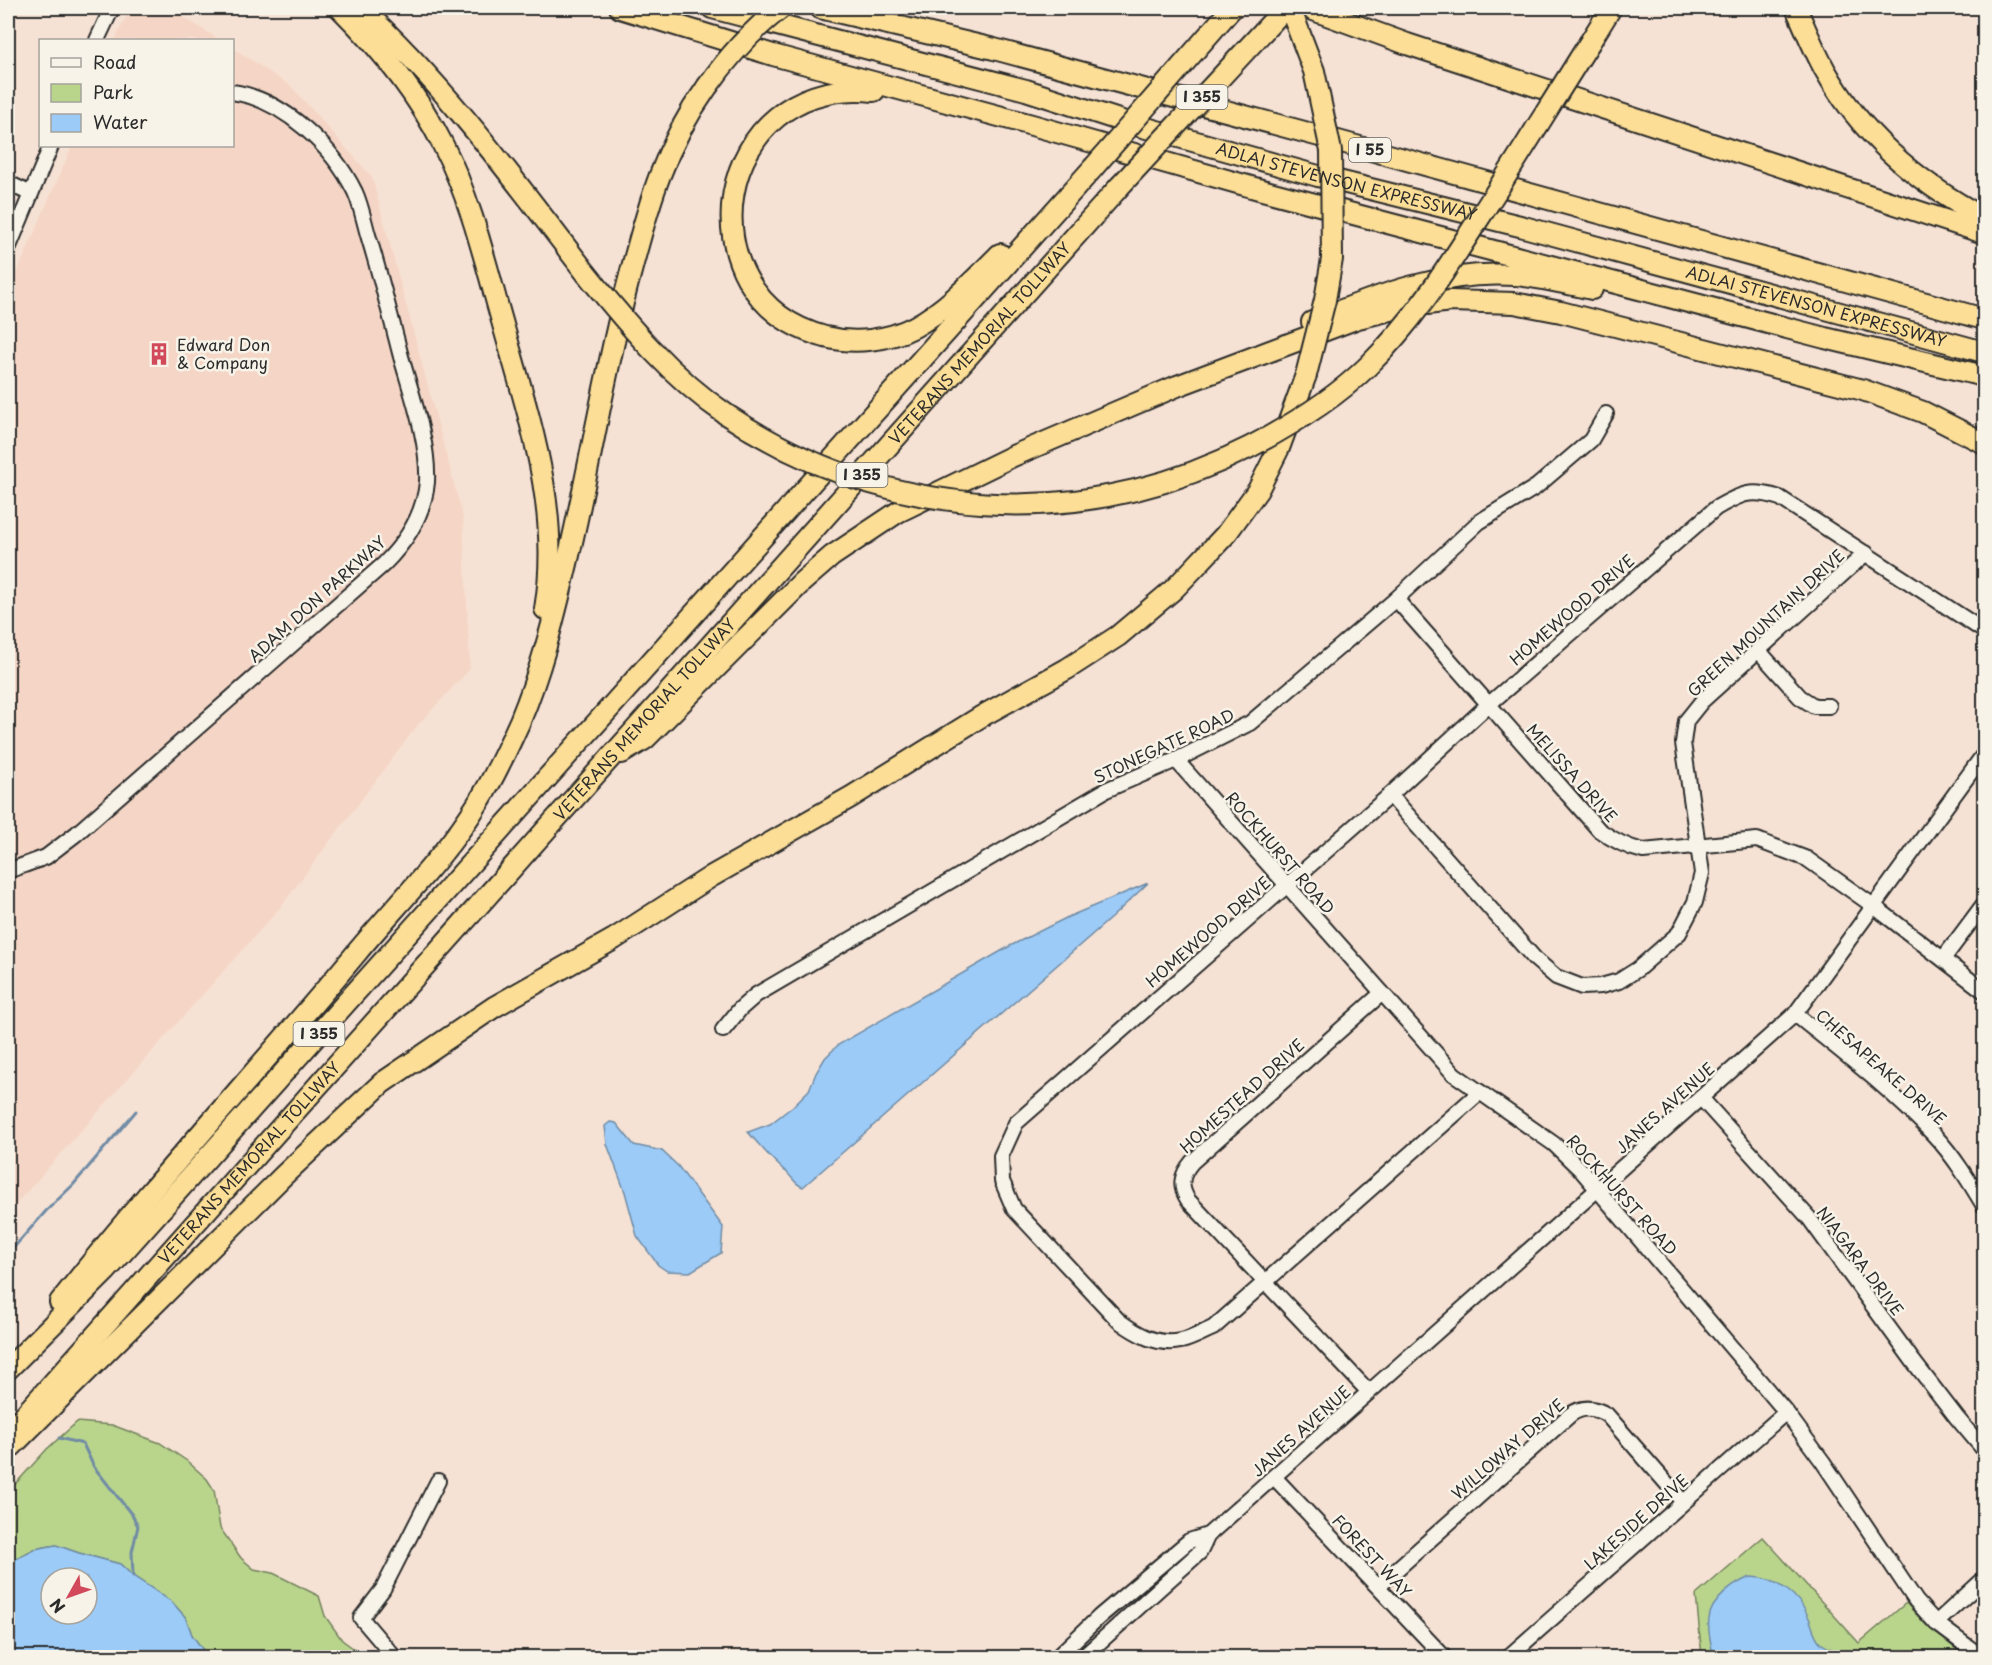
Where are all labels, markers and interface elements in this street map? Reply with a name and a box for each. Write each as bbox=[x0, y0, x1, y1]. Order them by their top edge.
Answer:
legend bbox=[39, 39, 234, 147]
text: Road bbox=[93, 48, 137, 75]
text: Park bbox=[93, 78, 133, 105]
road number: I 355 bbox=[1176, 85, 1228, 109]
text: Water bbox=[93, 108, 148, 135]
street label: ADLAI STEVENSON EXPRESSWAY bbox=[1214, 135, 1480, 226]
road number: I 55 bbox=[1349, 138, 1391, 162]
street label: VETERANS MEMORIAL TOLLWAY bbox=[882, 236, 1076, 449]
street label: ADLAI STEVENSON EXPRESSWAY bbox=[1684, 259, 1949, 352]
place label: Edward Don & Company bbox=[177, 332, 270, 374]
building icon: Edward Don & Company bbox=[146, 341, 172, 367]
road number: I 355 bbox=[836, 463, 888, 487]
street label: ADAM DON PARKWAY bbox=[242, 530, 391, 667]
street label: GREEN MOUNTAIN DRIVE bbox=[1681, 543, 1849, 702]
street label: HOMEWOOD DRIVE bbox=[1504, 548, 1639, 670]
street label: VETERANS MEMORIAL TOLLWAY bbox=[547, 612, 740, 825]
street label: STONEGATE ROAD bbox=[1089, 702, 1238, 788]
street label: MELISSA DRIVE bbox=[1522, 718, 1624, 827]
street label: ROCKHURST ROAD bbox=[1221, 786, 1341, 919]
street label: HOMEWOOD DRIVE bbox=[1140, 870, 1275, 992]
street label: CHESAPEAKE DRIVE bbox=[1811, 1003, 1952, 1130]
road number: I 355 bbox=[294, 1022, 344, 1046]
street label: HOMESTEAD DRIVE bbox=[1174, 1033, 1309, 1158]
street label: VETERANS MEMORIAL TOLLWAY bbox=[152, 1056, 345, 1269]
street label: JANES AVENUE bbox=[1609, 1056, 1719, 1158]
street label: ROCKHURST ROAD bbox=[1562, 1129, 1684, 1260]
street label: NIAGARA DRIVE bbox=[1812, 1201, 1910, 1320]
street label: JANES AVENUE bbox=[1245, 1379, 1355, 1481]
street label: WILLOWAY DRIVE bbox=[1446, 1392, 1569, 1504]
street label: LAKESIDE DRIVE bbox=[1578, 1468, 1693, 1575]
street label: FOREST WAY bbox=[1328, 1508, 1418, 1602]
north arrow bbox=[39, 1566, 99, 1626]
text: N bbox=[43, 1594, 70, 1619]

